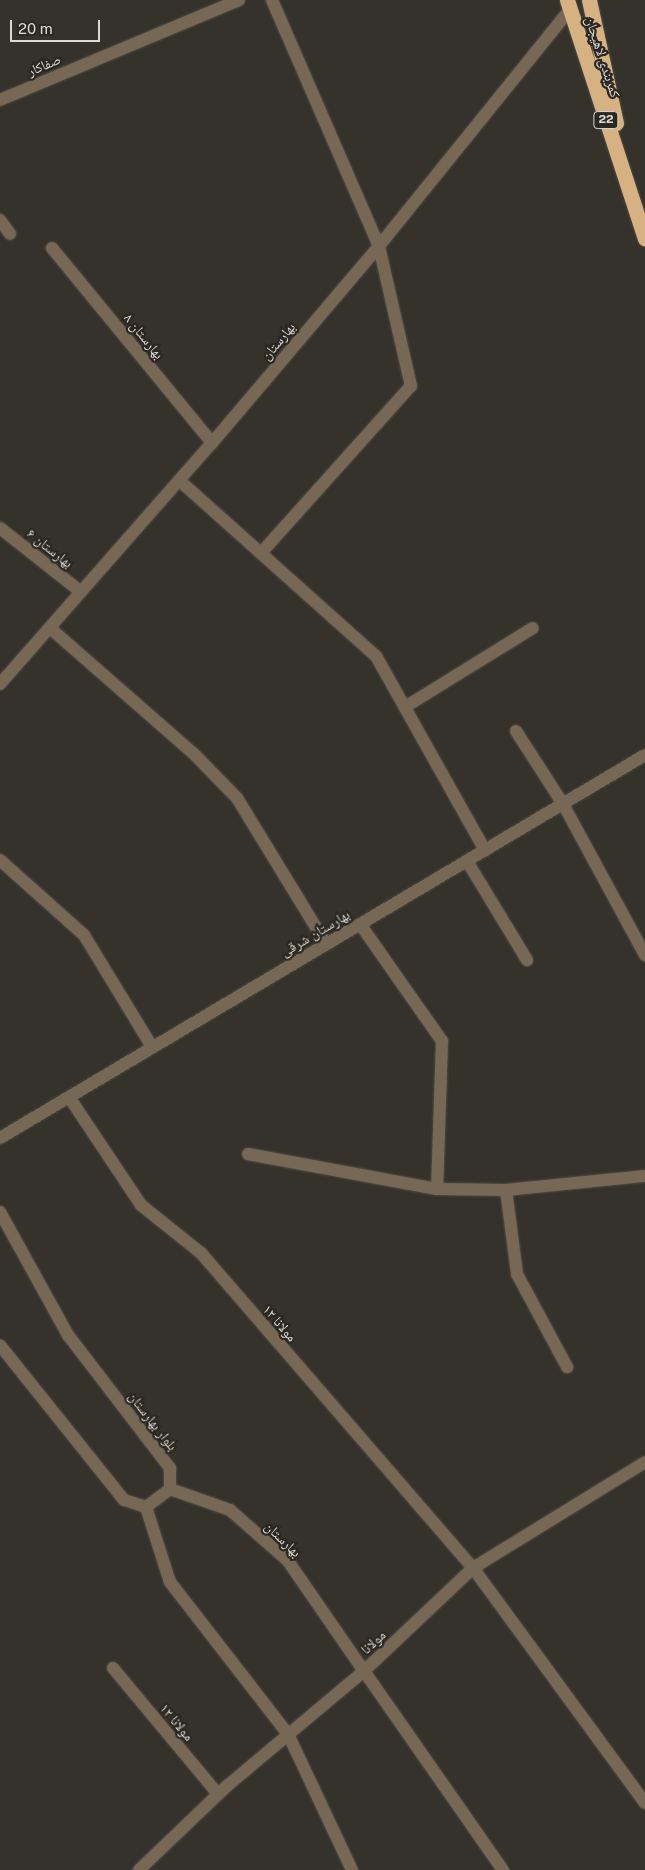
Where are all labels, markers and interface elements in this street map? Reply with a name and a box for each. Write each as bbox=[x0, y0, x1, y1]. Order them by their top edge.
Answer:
scale bar bbox=[12, 10, 102, 42]
street label: کمربندی لاهیجان bbox=[582, 14, 624, 100]
text: 20 m bbox=[18, 20, 53, 37]
street label: صفاکار bbox=[25, 50, 63, 80]
road number: 22 bbox=[592, 110, 620, 130]
street label: بهارستان ۸ bbox=[121, 310, 167, 362]
street label: بهارستان bbox=[257, 319, 299, 363]
street label: بهارستان ۶ bbox=[24, 525, 76, 571]
street label: بهارستان شرقی bbox=[277, 906, 353, 960]
street label: مولانا ۱۲ bbox=[259, 1301, 301, 1345]
street label: بلوار بهارستان bbox=[125, 1388, 181, 1454]
street label: بهارستان bbox=[261, 1518, 305, 1560]
street label: مولانا bbox=[357, 1626, 389, 1658]
street label: مولانا ۱۲ bbox=[157, 1700, 197, 1744]

